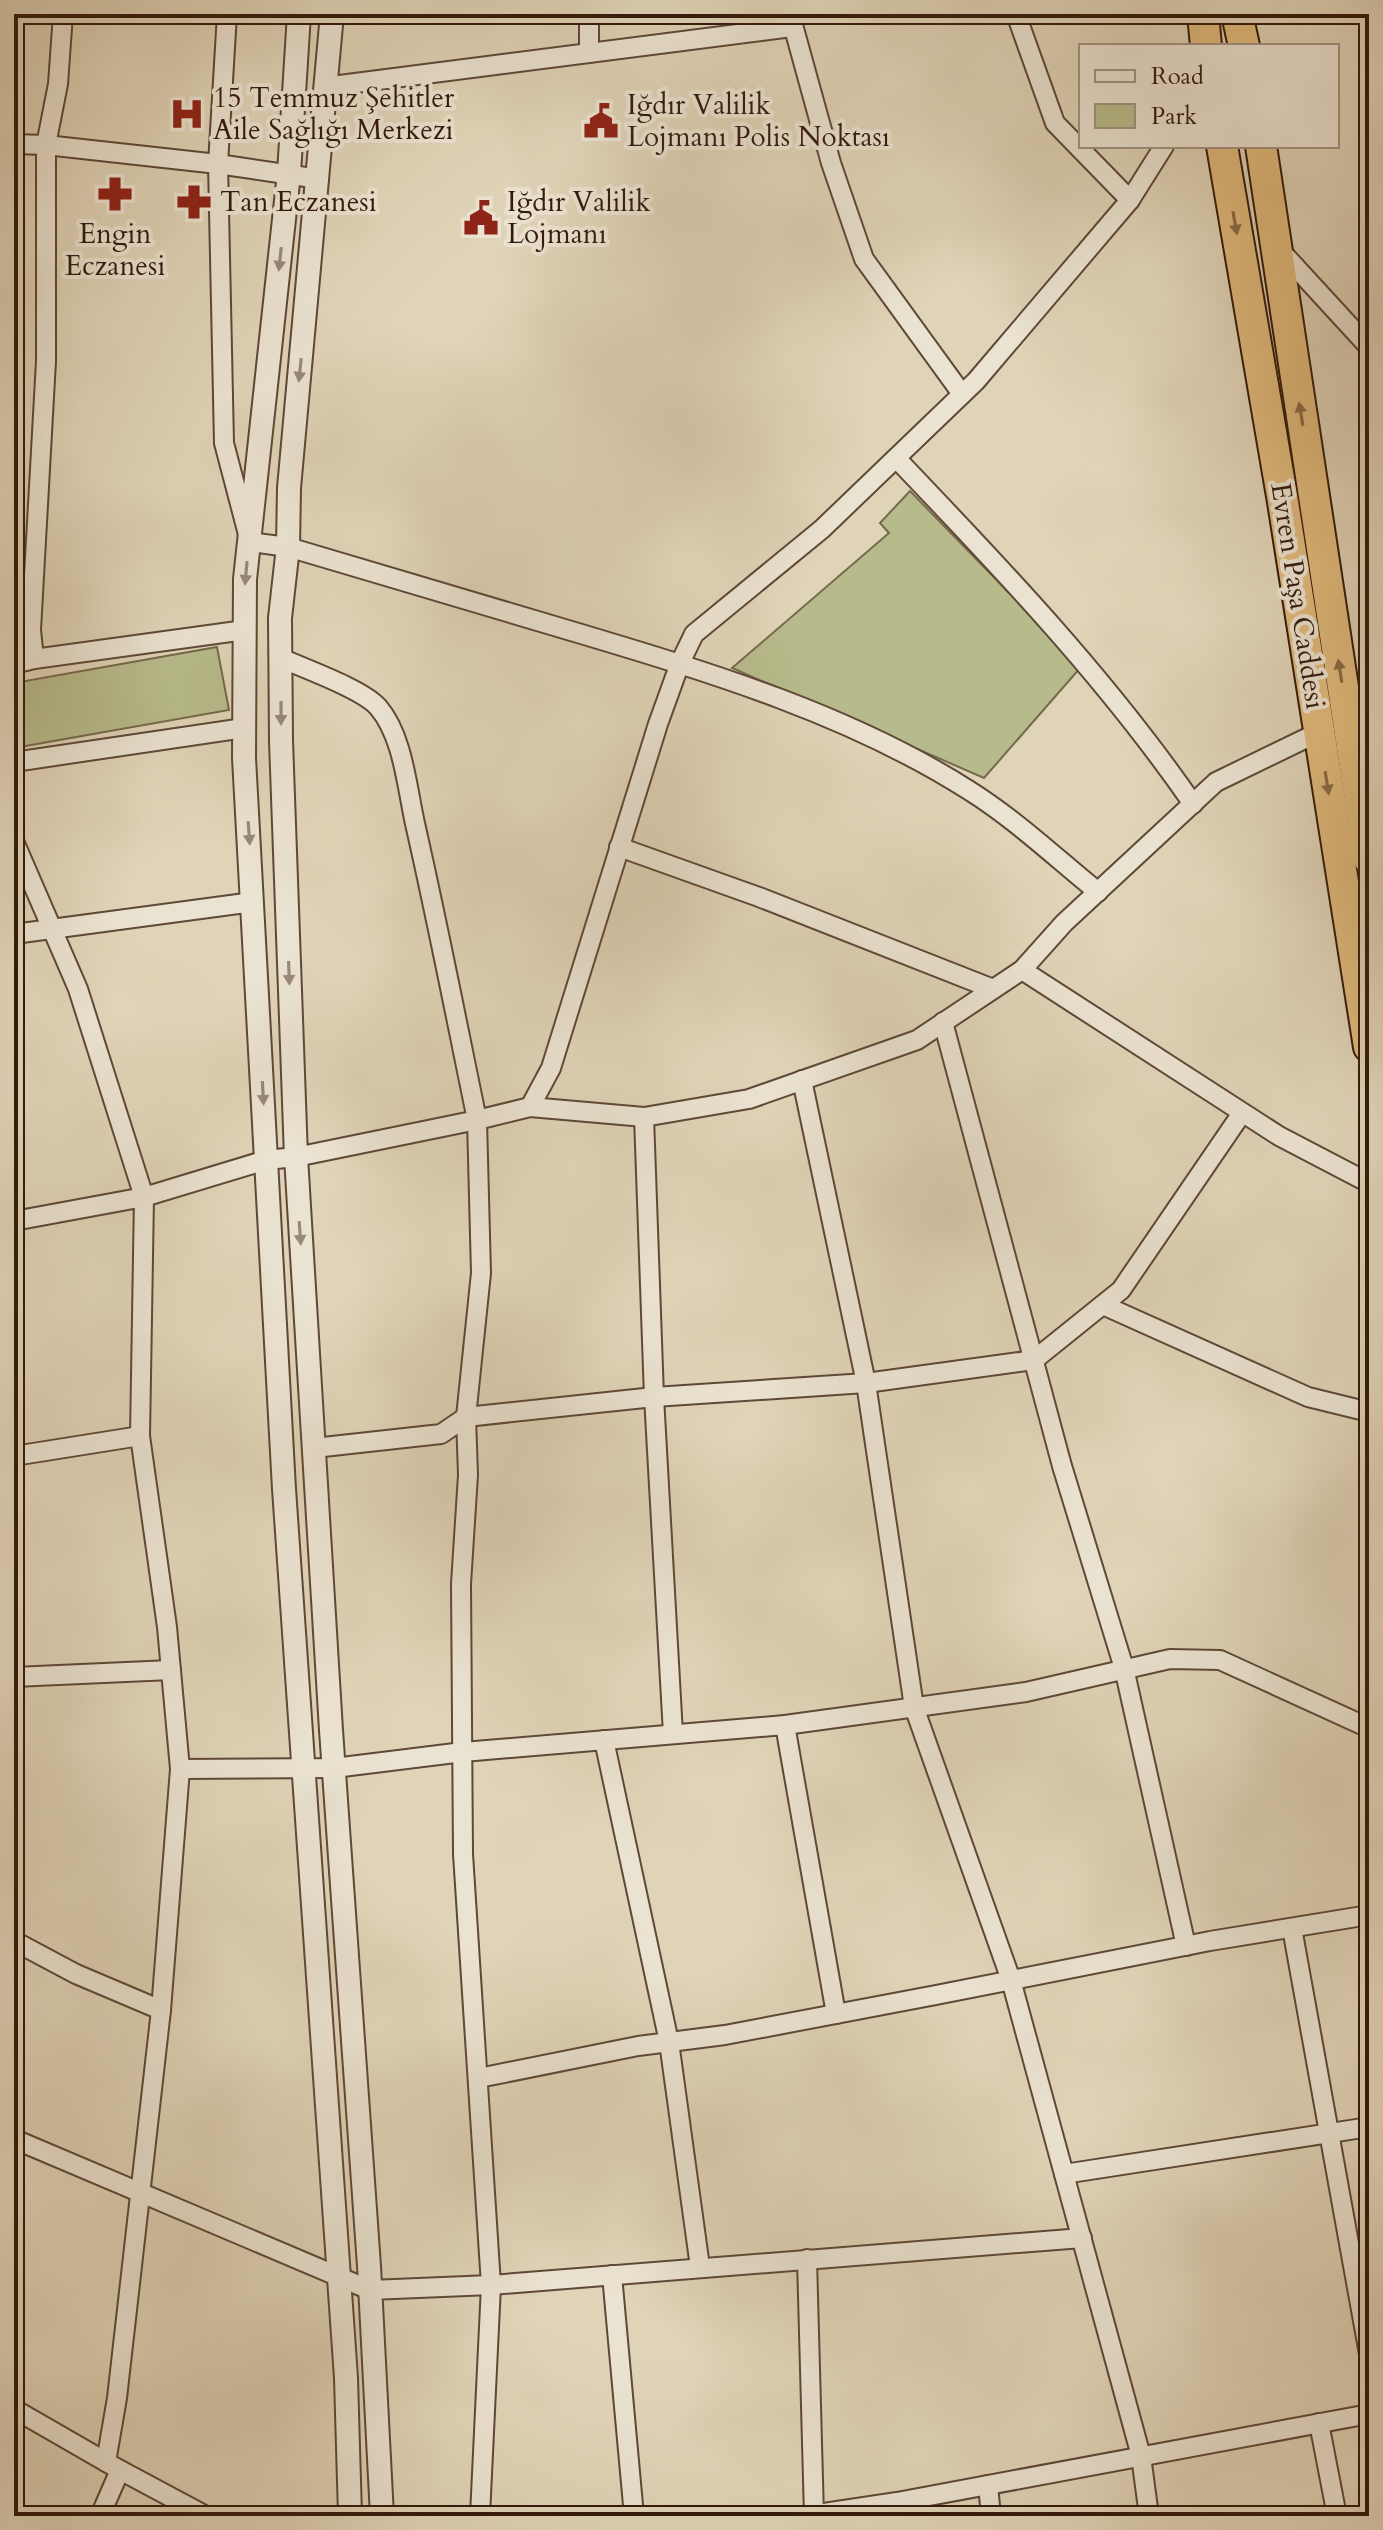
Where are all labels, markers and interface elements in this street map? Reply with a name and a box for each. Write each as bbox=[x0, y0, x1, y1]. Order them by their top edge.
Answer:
legend bbox=[1079, 44, 1339, 148]
text: Road bbox=[1151, 60, 1204, 93]
place label: 15 Temmuz Şehitler Aile Sağlığı Merkezi bbox=[213, 79, 455, 149]
place label: Iğdır Valilik Lojmanı Polis Noktası bbox=[627, 86, 890, 156]
hospital icon: 15 Temmuz Şehitler Aile Sağlığı Merkezi bbox=[168, 95, 206, 133]
text: Park bbox=[1151, 100, 1197, 133]
public building icon: Iğdır Valilik Lojmanı Polis Noktası bbox=[582, 102, 620, 140]
pharmacy icon: Engin Eczanesi bbox=[96, 175, 134, 213]
pharmacy icon: Tan Eczanesi bbox=[175, 183, 213, 221]
place label: Tan Eczanesi bbox=[220, 183, 377, 221]
place label: Iğdır Valilik Lojmanı bbox=[507, 183, 650, 253]
public building icon: Iğdır Valilik Lojmanı bbox=[462, 199, 500, 237]
one-way arrow bbox=[1229, 211, 1242, 236]
place label: Engin Eczanesi bbox=[65, 215, 165, 285]
one-way arrow bbox=[274, 247, 287, 272]
one-way arrow bbox=[294, 358, 307, 383]
one-way arrow bbox=[1294, 402, 1307, 427]
street label: Evren Paşa Caddesi bbox=[1261, 480, 1335, 712]
one-way arrow bbox=[239, 561, 252, 586]
one-way arrow bbox=[1333, 659, 1346, 684]
one-way arrow bbox=[275, 701, 287, 726]
one-way arrow bbox=[1322, 771, 1334, 796]
one-way arrow bbox=[243, 821, 256, 846]
one-way arrow bbox=[282, 961, 295, 986]
one-way arrow bbox=[257, 1081, 270, 1106]
one-way arrow bbox=[294, 1221, 307, 1246]

